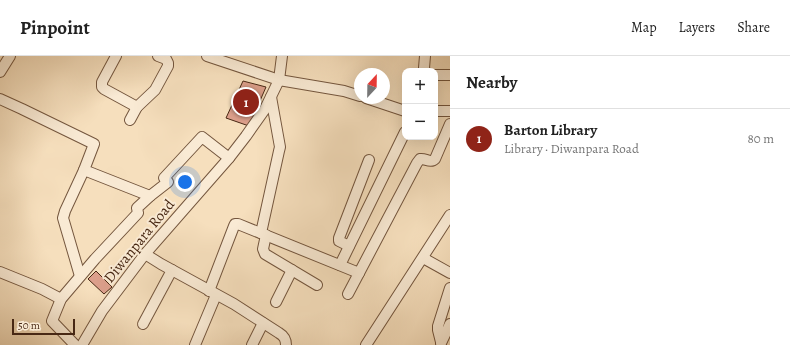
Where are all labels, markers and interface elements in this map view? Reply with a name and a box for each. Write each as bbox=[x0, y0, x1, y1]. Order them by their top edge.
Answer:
text: Pinpoint bbox=[20, 15, 90, 41]
text: Map bbox=[631, 18, 657, 37]
text: Layers bbox=[679, 18, 715, 37]
text: Share bbox=[737, 18, 770, 37]
north arrow bbox=[354, 68, 390, 104]
map controls bbox=[402, 68, 438, 140]
button: + bbox=[402, 68, 438, 104]
text: Nearby bbox=[466, 71, 517, 94]
pin: 1 bbox=[233, 87, 259, 117]
button: − bbox=[402, 104, 438, 140]
text: Barton Library bbox=[504, 120, 597, 140]
text: 1 bbox=[477, 130, 481, 147]
text: 80 m bbox=[747, 130, 774, 147]
text: Library · Diwanpara Road bbox=[504, 140, 639, 157]
your location bbox=[175, 172, 195, 192]
street label: Diwanpara Road bbox=[99, 194, 179, 287]
scale bar bbox=[12, 317, 75, 336]
text: 50 m bbox=[18, 318, 40, 333]

